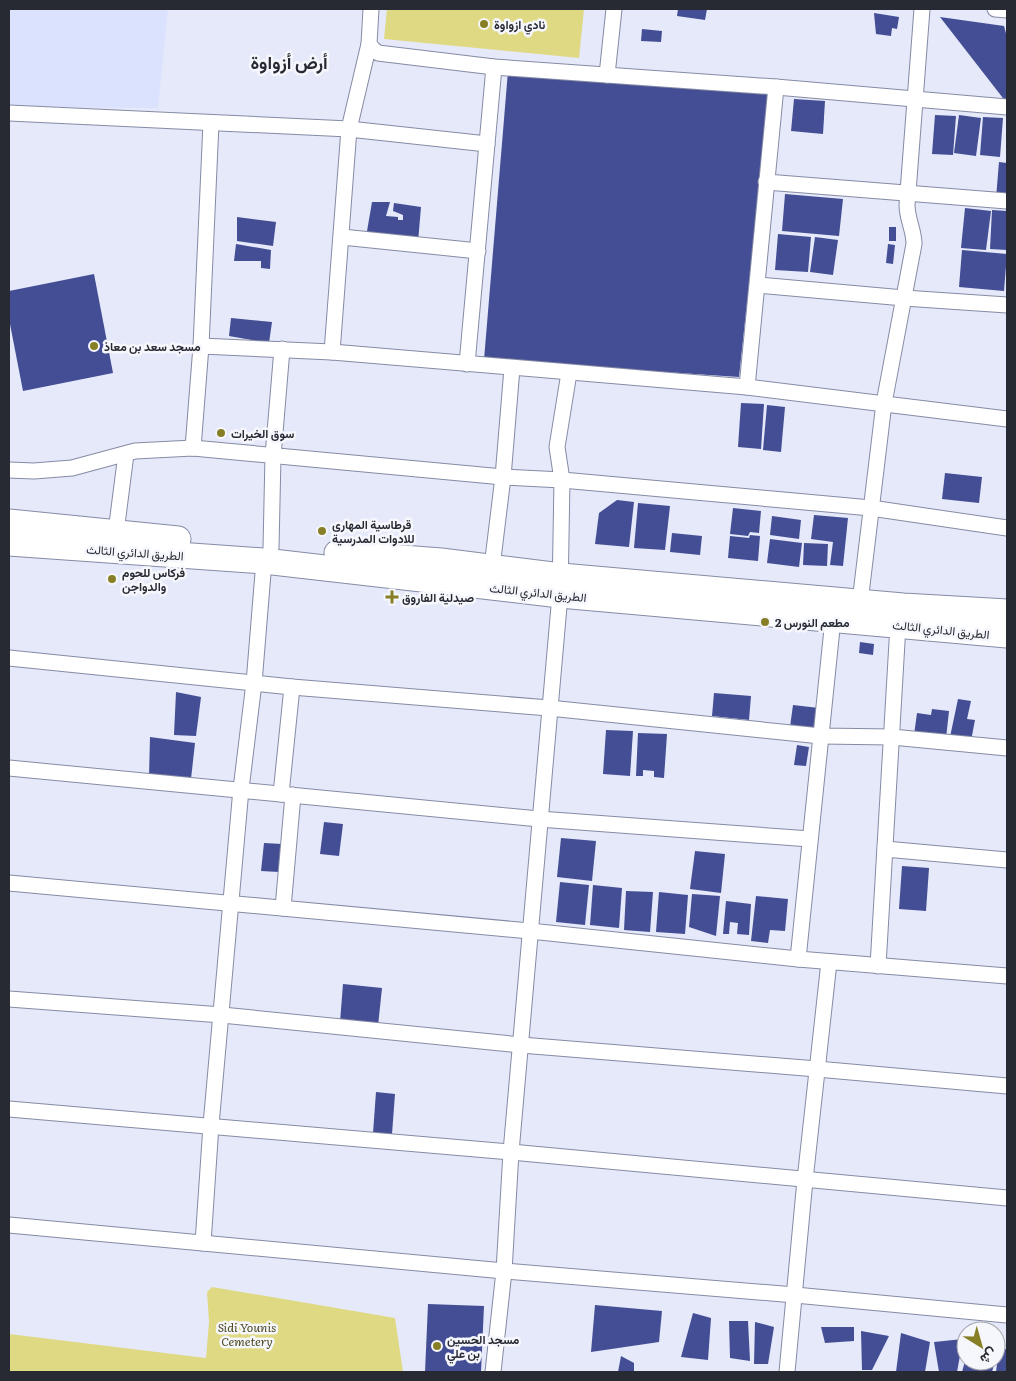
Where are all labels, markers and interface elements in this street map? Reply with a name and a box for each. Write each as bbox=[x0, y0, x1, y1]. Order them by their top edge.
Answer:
place label: نادي ازواوة bbox=[494, 15, 546, 35]
marker: نادي ازواوة bbox=[478, 18, 490, 30]
district label: أرض أزواوة bbox=[250, 48, 328, 75]
place label: مسجد سعد بن معاذ bbox=[104, 337, 201, 355]
marker: مسجد سعد بن معاذ bbox=[88, 340, 100, 352]
place label: سوق الخيرات bbox=[231, 424, 295, 442]
marker: سوق الخيرات bbox=[215, 427, 227, 439]
place label: قرطاسية المهاري للادوات المدرسية bbox=[332, 515, 415, 547]
marker: قرطاسية المهاري للادوات المدرسية bbox=[316, 525, 328, 537]
street label: الطريق الدائري الثالث bbox=[86, 540, 184, 566]
place label: فركاس للحوم والدواجن bbox=[122, 563, 186, 595]
marker: فركاس للحوم والدواجن bbox=[106, 573, 118, 585]
street label: الطريق الدائري الثالث bbox=[488, 578, 587, 608]
place label: صيدلية الفاروق bbox=[402, 588, 474, 606]
marker: صيدلية الفاروق bbox=[386, 591, 398, 603]
place label: مطعم النورس 2 bbox=[775, 613, 850, 631]
street label: الطريق الدائري الثالث bbox=[891, 615, 990, 645]
marker: مطعم النورس 2 bbox=[759, 616, 771, 628]
park label: Sidi Younis Cemetery bbox=[218, 1318, 276, 1350]
north arrow bbox=[956, 1321, 1006, 1371]
place label: مسجد الحسين بن علي bbox=[447, 1330, 520, 1364]
marker: مسجد الحسين بن علي bbox=[431, 1340, 443, 1352]
text: ش bbox=[977, 1344, 1002, 1370]

